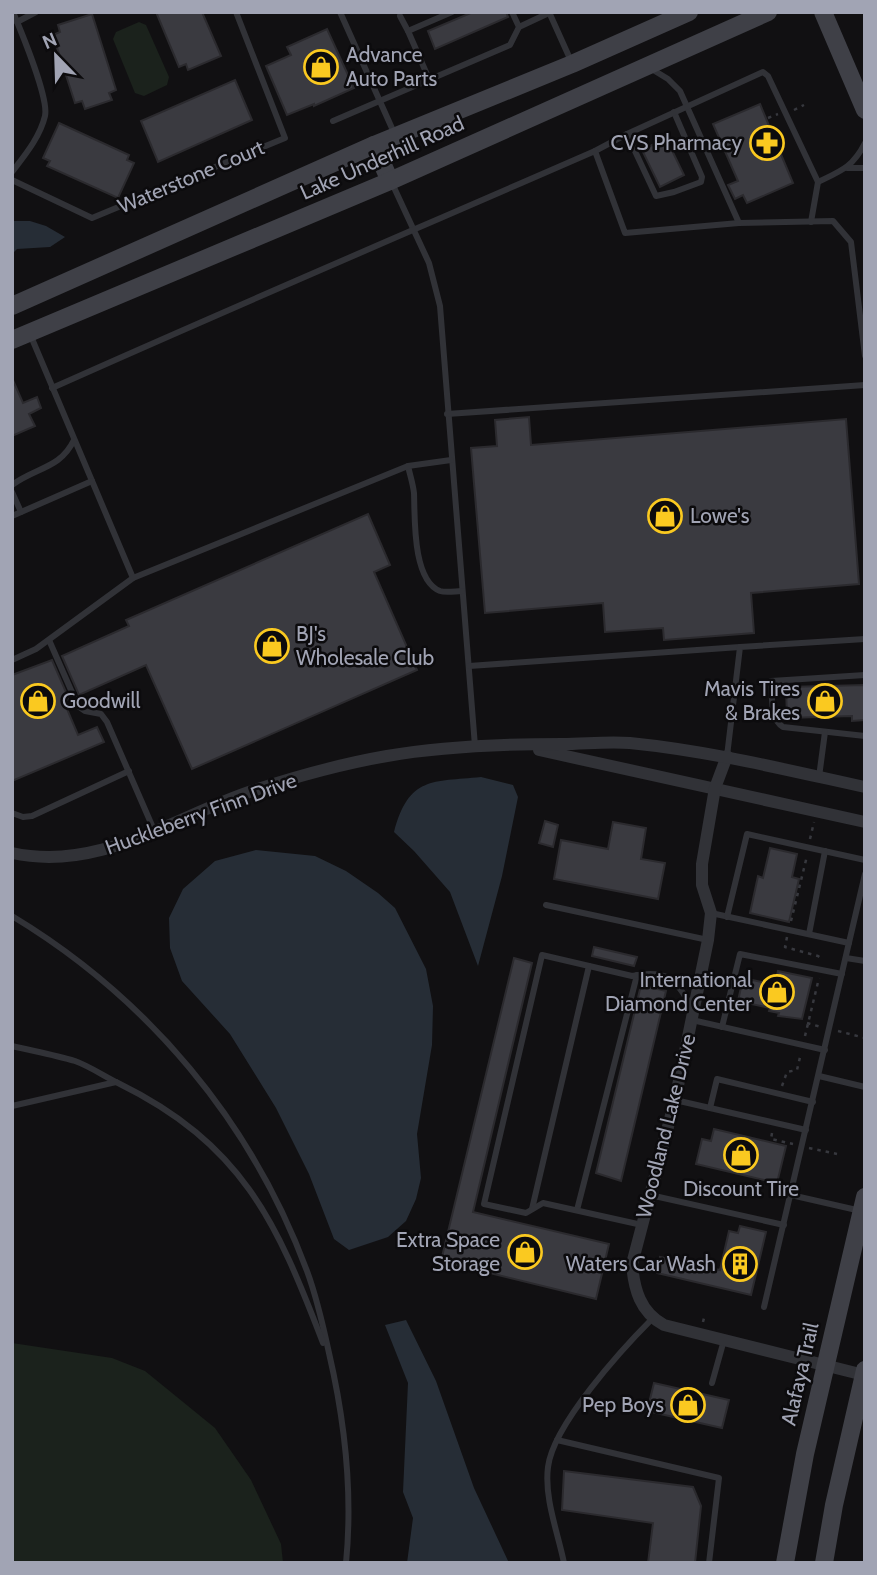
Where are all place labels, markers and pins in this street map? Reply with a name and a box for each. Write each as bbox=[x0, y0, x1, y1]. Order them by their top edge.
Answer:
place label: Advance Auto Parts bbox=[346, 42, 437, 91]
shop icon: Advance Auto Parts bbox=[302, 48, 340, 86]
pharmacy icon: CVS Pharmacy bbox=[748, 124, 786, 162]
place label: CVS Pharmacy bbox=[611, 130, 742, 155]
shop icon: Lowe's bbox=[646, 497, 684, 535]
place label: Lowe's bbox=[690, 503, 750, 528]
place label: BJ's Wholesale Club bbox=[296, 621, 434, 670]
shop icon: BJ's Wholesale Club bbox=[253, 627, 291, 665]
place label: Mavis Tires & Brakes bbox=[704, 676, 800, 725]
shop icon: Goodwill bbox=[19, 682, 57, 720]
shop icon: Mavis Tires & Brakes bbox=[806, 682, 844, 720]
place label: Goodwill bbox=[62, 688, 140, 713]
place label: International Diamond Center bbox=[605, 967, 752, 1016]
shop icon: International Diamond Center bbox=[758, 973, 796, 1011]
shop icon: Discount Tire bbox=[722, 1136, 760, 1174]
place label: Discount Tire bbox=[683, 1176, 799, 1201]
place label: Extra Space Storage bbox=[396, 1227, 500, 1276]
shop icon: Extra Space Storage bbox=[506, 1233, 544, 1271]
building icon: Waters Car Wash bbox=[721, 1245, 759, 1283]
place label: Waters Car Wash bbox=[566, 1251, 716, 1276]
shop icon: Pep Boys bbox=[669, 1386, 707, 1424]
place label: Pep Boys bbox=[582, 1392, 664, 1417]

